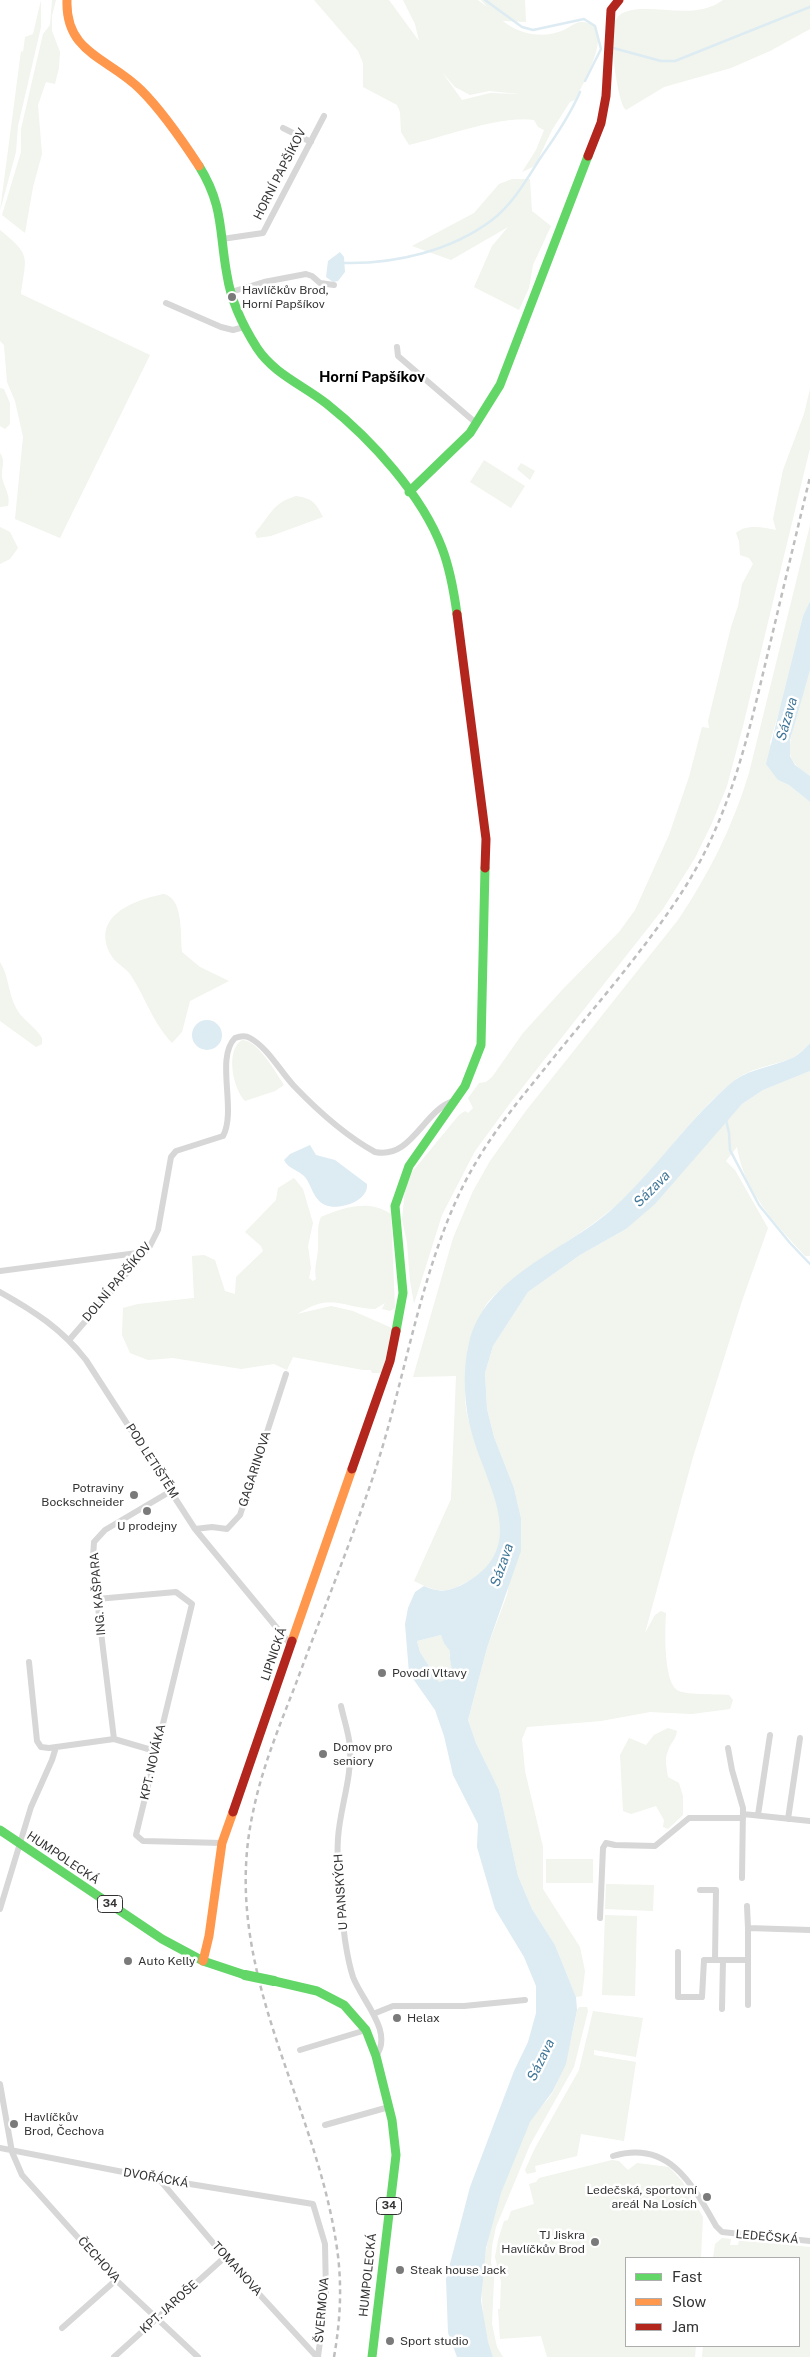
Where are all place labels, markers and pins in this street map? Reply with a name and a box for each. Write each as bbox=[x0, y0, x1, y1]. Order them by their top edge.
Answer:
place label: Havlíčkův Brod, Horní Papšíkov bbox=[242, 283, 329, 311]
marker: Havlíčkův Brod, Horní Papšíkov bbox=[226, 291, 238, 303]
place label: Potraviny Bockschneider bbox=[41, 1481, 124, 1509]
marker: Potraviny Bockschneider bbox=[128, 1489, 140, 1501]
marker: U prodejny bbox=[141, 1505, 153, 1517]
place label: U prodejny bbox=[117, 1519, 177, 1533]
place label: Povodí Vltavy bbox=[392, 1666, 467, 1680]
marker: Povodí Vltavy bbox=[376, 1667, 388, 1679]
place label: Domov pro seniory bbox=[333, 1740, 393, 1768]
marker: Domov pro seniory bbox=[317, 1748, 329, 1760]
place label: Auto Kelly bbox=[138, 1954, 196, 1968]
marker: Auto Kelly bbox=[122, 1955, 134, 1967]
place label: Helax bbox=[407, 2011, 440, 2025]
marker: Helax bbox=[391, 2012, 403, 2024]
place label: Havlíčkův Brod, Čechova bbox=[24, 2110, 104, 2138]
marker: Havlíčkův Brod, Čechova bbox=[8, 2118, 20, 2130]
place label: Ledečská, sportovní areál Na Losích bbox=[586, 2183, 697, 2211]
marker: Ledečská, sportovní areál Na Losích bbox=[701, 2191, 713, 2203]
place label: TJ Jiskra Havlíčkův Brod bbox=[501, 2228, 585, 2256]
marker: TJ Jiskra Havlíčkův Brod bbox=[589, 2236, 601, 2248]
place label: Steak house Jack bbox=[410, 2263, 506, 2277]
marker: Steak house Jack bbox=[394, 2264, 406, 2276]
place label: Sport studio bbox=[400, 2334, 469, 2348]
marker: Sport studio bbox=[384, 2335, 396, 2347]

